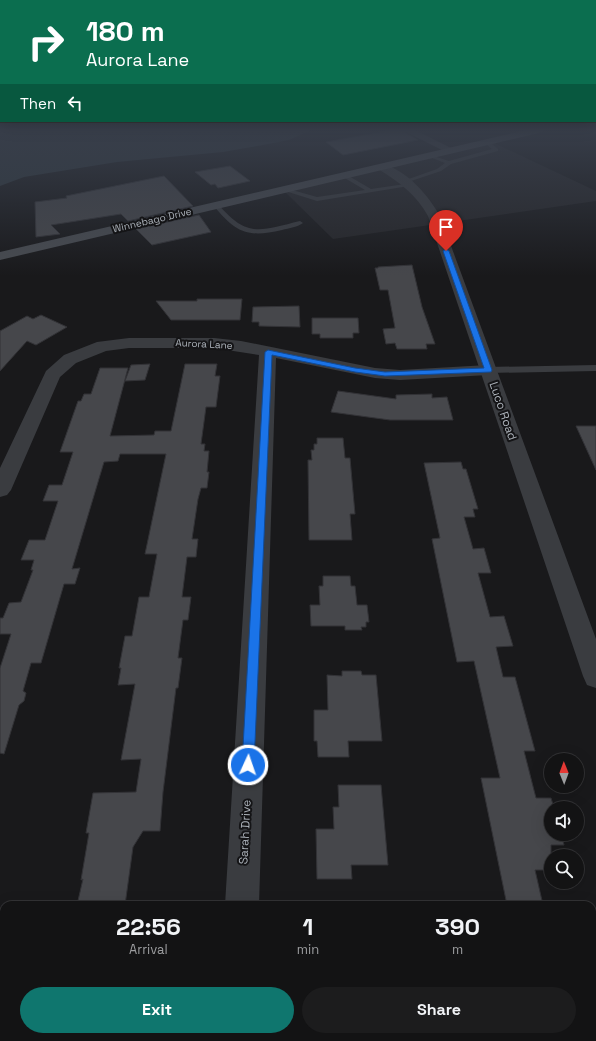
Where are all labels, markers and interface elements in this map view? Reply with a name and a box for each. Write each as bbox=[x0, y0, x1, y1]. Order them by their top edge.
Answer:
text: 180 m bbox=[86, 13, 165, 49]
icon: right bbox=[20, 16, 72, 68]
text: Aurora Lane bbox=[86, 48, 189, 71]
icon: left bbox=[64, 92, 86, 114]
text: Then bbox=[20, 94, 56, 113]
street label: Winnebago Drive bbox=[111, 205, 193, 235]
pin bbox=[429, 210, 463, 251]
icon: arrive bbox=[435, 216, 457, 238]
street label: Aurora Lane bbox=[175, 336, 233, 352]
street label: Luco Road bbox=[486, 380, 520, 442]
position arrow bbox=[227, 744, 269, 786]
north arrow bbox=[544, 753, 584, 793]
map controls bbox=[544, 753, 584, 889]
street label: Sarah Drive bbox=[235, 799, 255, 865]
button: sound bbox=[544, 801, 584, 841]
button: search bbox=[544, 849, 584, 889]
text: 22:56 bbox=[116, 911, 181, 942]
text: 1 bbox=[303, 911, 313, 942]
text: 390 bbox=[435, 911, 480, 942]
text: Arrival bbox=[129, 941, 168, 958]
text: min bbox=[297, 941, 319, 958]
text: m bbox=[452, 941, 463, 958]
button: Exit bbox=[20, 987, 294, 1033]
button: Share bbox=[302, 987, 576, 1033]

